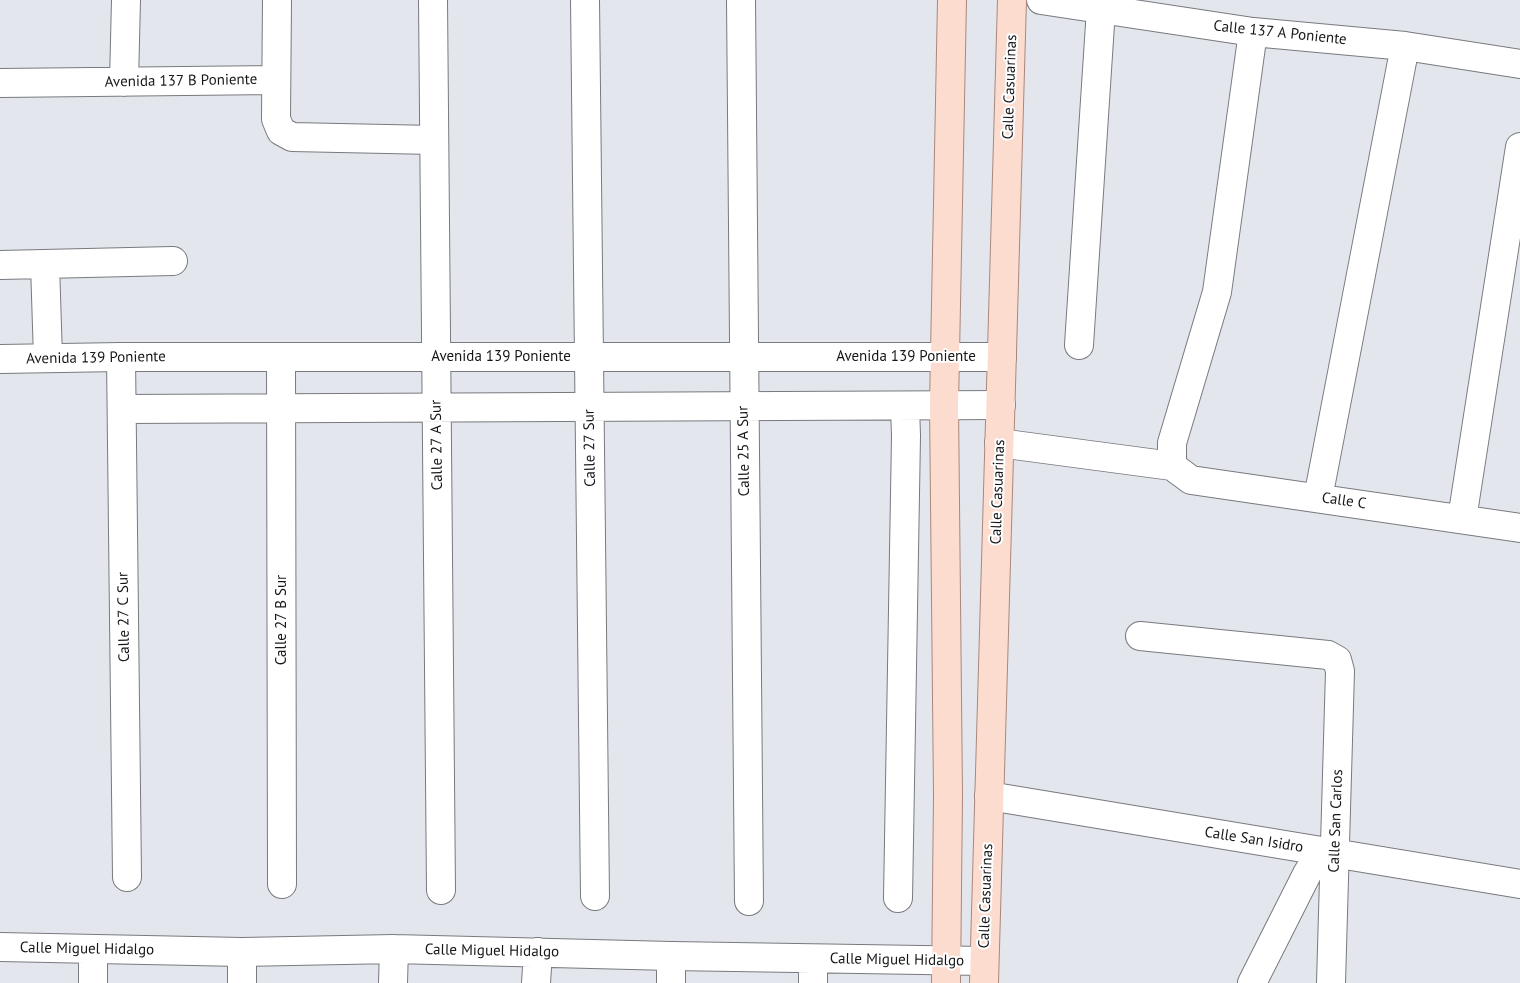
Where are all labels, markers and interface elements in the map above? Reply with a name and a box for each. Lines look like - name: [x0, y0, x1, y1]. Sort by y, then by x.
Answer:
- street label: Calle 137 A Poniente: [1212, 17, 1348, 49]
- street label: Calle Casuarinas: [999, 34, 1021, 140]
- street label: Avenida 137 B Poniente: [105, 71, 257, 91]
- street label: Avenida 139 Poniente: [26, 348, 166, 368]
- street label: Avenida 139 Poniente: [431, 348, 571, 366]
- street label: Avenida 139 Poniente: [836, 348, 976, 366]
- street label: Calle 27 A Sur: [427, 400, 447, 490]
- street label: Calle 25 A Sur: [734, 406, 754, 496]
- street label: Calle 27 Sur: [580, 409, 600, 487]
- street label: Calle Casuarinas: [987, 439, 1009, 545]
- street label: Calle C: [1321, 489, 1367, 513]
- street label: Calle 27 C Sur: [114, 572, 134, 662]
- street label: Calle 27 B Sur: [273, 575, 291, 665]
- street label: Calle San Carlos: [1325, 769, 1347, 873]
- street label: Calle San Isidro: [1203, 823, 1305, 857]
- street label: Calle Casuarinas: [975, 843, 997, 949]
- street label: Calle Miguel Hidalgo: [20, 939, 154, 959]
- street label: Calle Miguel Hidalgo: [425, 941, 559, 961]
- street label: Calle Miguel Hidalgo: [830, 950, 964, 970]

